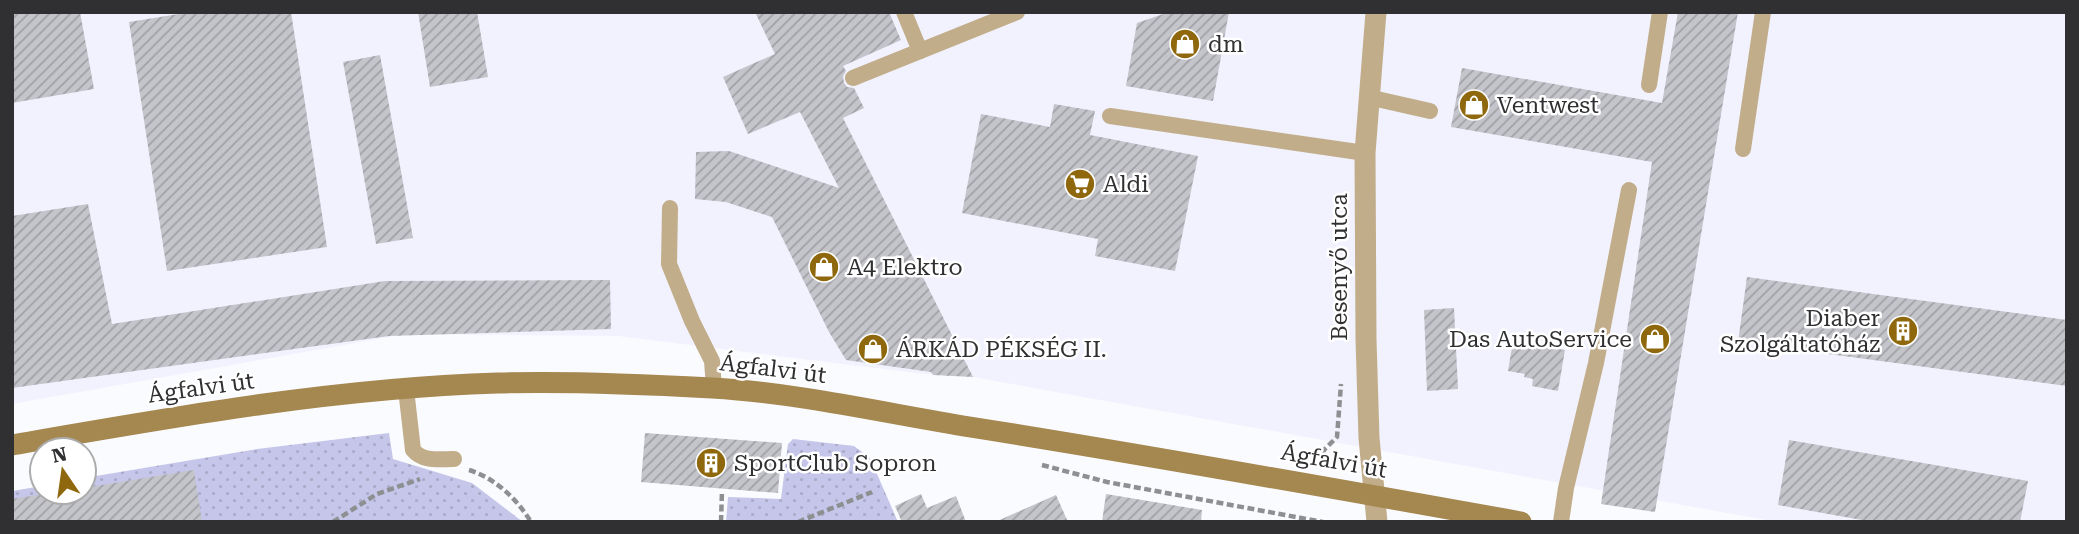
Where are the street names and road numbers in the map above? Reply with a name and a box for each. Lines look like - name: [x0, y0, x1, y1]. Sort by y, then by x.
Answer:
- street label: Besenyő utca: [1326, 193, 1353, 341]
- street label: Ágfalvi út: [718, 349, 828, 389]
- street label: Ágfalvi út: [146, 367, 256, 409]
- street label: Ágfalvi út: [1279, 438, 1389, 484]

